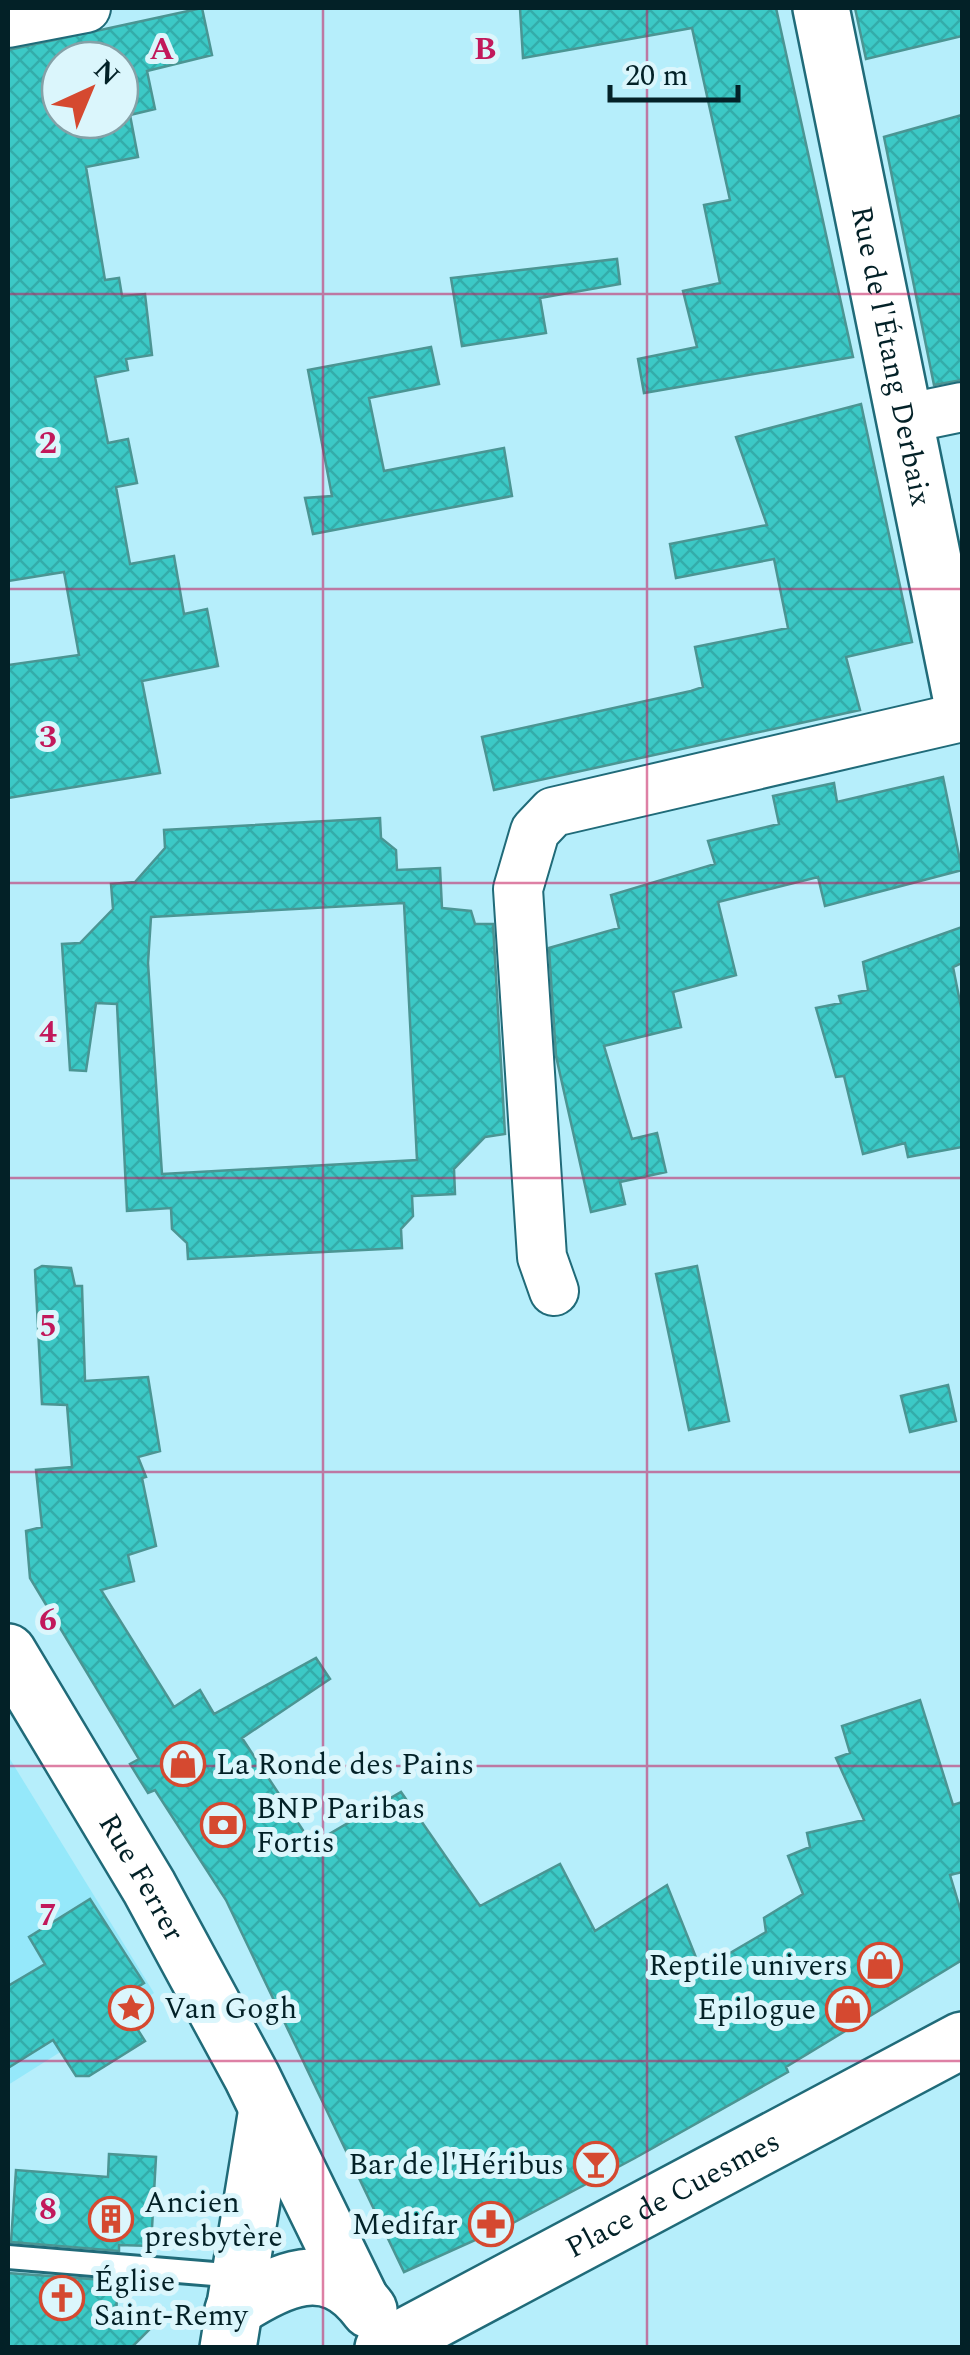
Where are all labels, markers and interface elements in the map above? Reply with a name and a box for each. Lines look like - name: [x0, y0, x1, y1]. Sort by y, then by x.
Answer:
- text: A: [150, 25, 175, 74]
- text: B: [474, 25, 496, 74]
- north arrow: [40, 40, 140, 140]
- scale bar: [610, 40, 738, 102]
- text: N: [83, 50, 129, 97]
- text: 20 m: [625, 53, 688, 99]
- street label: Rue de l'Étang Derbaix: [838, 202, 944, 510]
- text: 2: [39, 419, 57, 468]
- text: 3: [39, 713, 57, 762]
- text: 4: [39, 1008, 57, 1057]
- text: 5: [39, 1302, 57, 1351]
- text: 6: [39, 1596, 57, 1645]
- shop icon: La Ronde des Pains: [160, 1741, 206, 1787]
- place label: La Ronde des Pains: [216, 1742, 474, 1788]
- place label: BNP Paribas Fortis: [256, 1786, 425, 1866]
- bank icon: BNP Paribas Fortis: [200, 1802, 246, 1848]
- street label: Rue Ferrer: [86, 1805, 196, 1950]
- text: 7: [39, 1891, 57, 1940]
- shop icon: Reptile univers: [857, 1942, 903, 1988]
- place label: Reptile univers: [648, 1943, 848, 1989]
- place icon: Van Gogh: [108, 1985, 154, 2031]
- place label: Van Gogh: [164, 1986, 297, 2032]
- shop icon: Epilogue: [825, 1986, 871, 2032]
- place label: Epilogue: [697, 1987, 816, 2033]
- street label: Place de Cuesmes: [557, 2119, 789, 2271]
- bar icon: Bar de l'Héribus: [573, 2141, 619, 2187]
- place label: Bar de l'Héribus: [348, 2142, 564, 2188]
- place label: Ancien presbytère: [144, 2180, 283, 2260]
- text: 8: [39, 2185, 57, 2234]
- building icon: Ancien presbytère: [88, 2196, 134, 2242]
- pharmacy icon: Medifar: [468, 2201, 514, 2247]
- place label: Medifar: [352, 2202, 458, 2248]
- place label: Église Saint-Remy: [94, 2259, 249, 2339]
- church icon: Église Saint-Remy: [39, 2275, 85, 2321]

